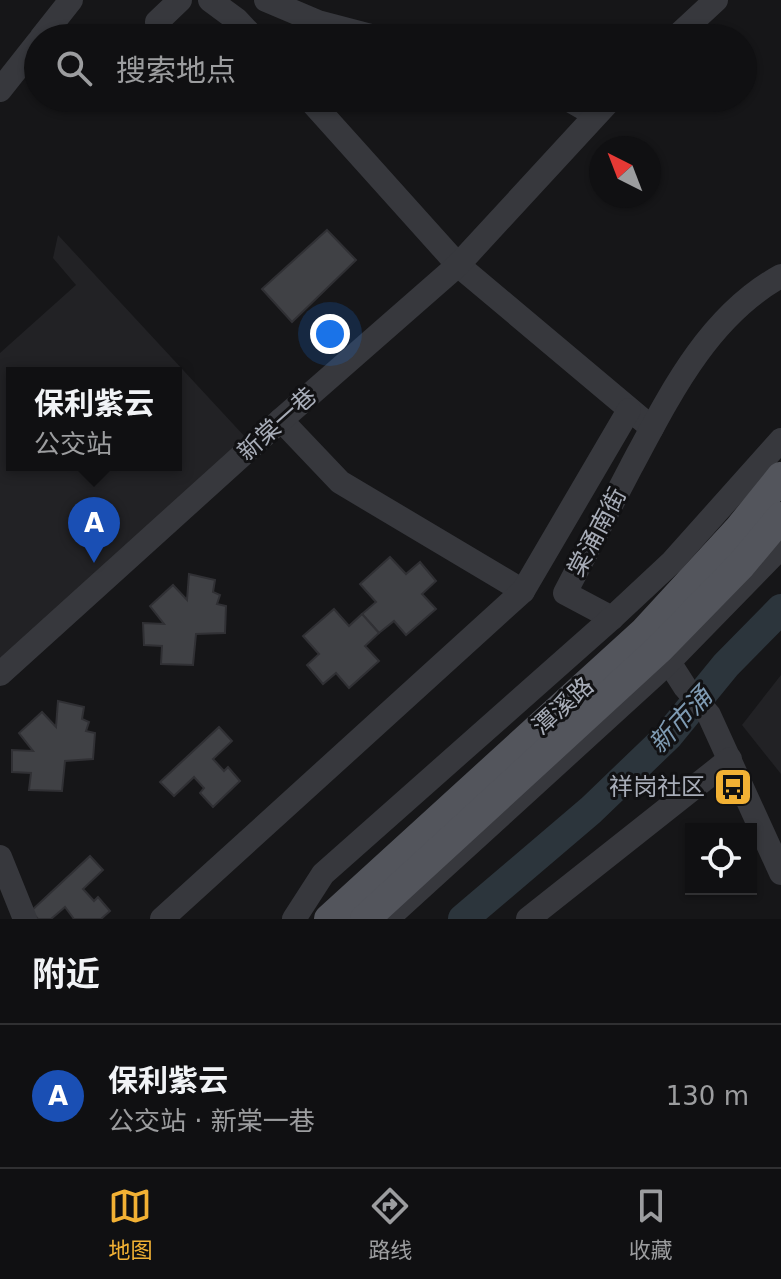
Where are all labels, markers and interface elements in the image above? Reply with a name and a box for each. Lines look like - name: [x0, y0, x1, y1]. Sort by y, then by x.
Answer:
- search box: [24, 24, 757, 112]
- icon: search: [52, 46, 96, 90]
- text: 搜索地点: [116, 53, 236, 88]
- north arrow: [589, 136, 661, 208]
- your location: [310, 314, 350, 354]
- popup: [6, 367, 182, 471]
- street label: 新棠一巷: [232, 381, 322, 467]
- text: 保利紫云: [34, 386, 154, 421]
- text: 公交站: [34, 429, 112, 459]
- street label: 棠涌南街: [562, 483, 632, 581]
- pin: A: [68, 497, 120, 563]
- street label: 潭溪路: [527, 672, 599, 740]
- water label: 新市涌: [642, 679, 720, 759]
- bus stop icon: 祥岗社区: [712, 766, 754, 808]
- place label: 祥岗社区: [609, 773, 705, 801]
- map controls: [685, 823, 757, 895]
- button: locate: [685, 823, 757, 895]
- text: 附近: [32, 954, 100, 994]
- text: 保利紫云: [108, 1063, 228, 1098]
- text: A: [48, 1081, 68, 1111]
- text: 130 m: [666, 1081, 749, 1111]
- text: 公交站 · 新棠一巷: [108, 1106, 315, 1136]
- tab: 地图: [108, 1184, 152, 1264]
- tab: 路线: [368, 1184, 413, 1264]
- tab: 收藏: [629, 1184, 673, 1264]

